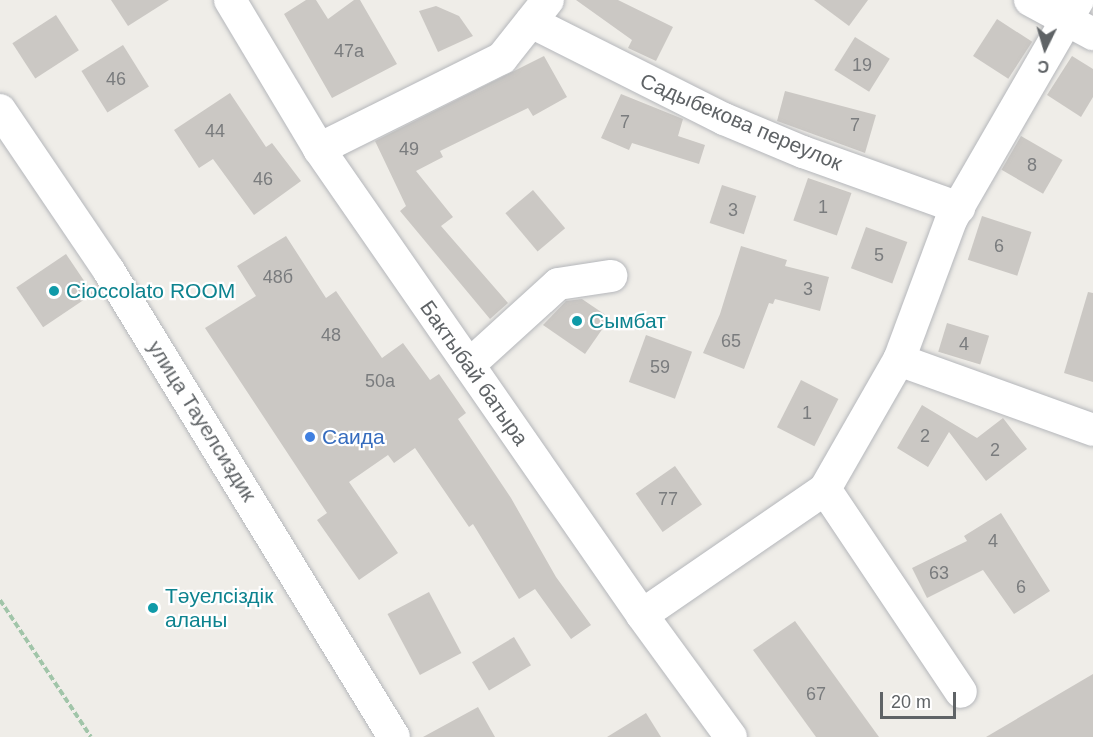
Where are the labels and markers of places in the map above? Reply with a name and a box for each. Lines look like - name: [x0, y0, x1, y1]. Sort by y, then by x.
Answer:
- place label: Cioccolato ROOM: [66, 278, 235, 304]
- marker: Cioccolato ROOM: [47, 284, 61, 298]
- place label: Сымбат: [589, 308, 666, 334]
- marker: Сымбат: [570, 314, 584, 328]
- place label: Саида: [322, 424, 385, 450]
- marker: Саида: [303, 430, 317, 444]
- place label: Тәуелсіздік аланы: [165, 583, 273, 633]
- marker: Тәуелсіздік аланы: [146, 601, 160, 615]

